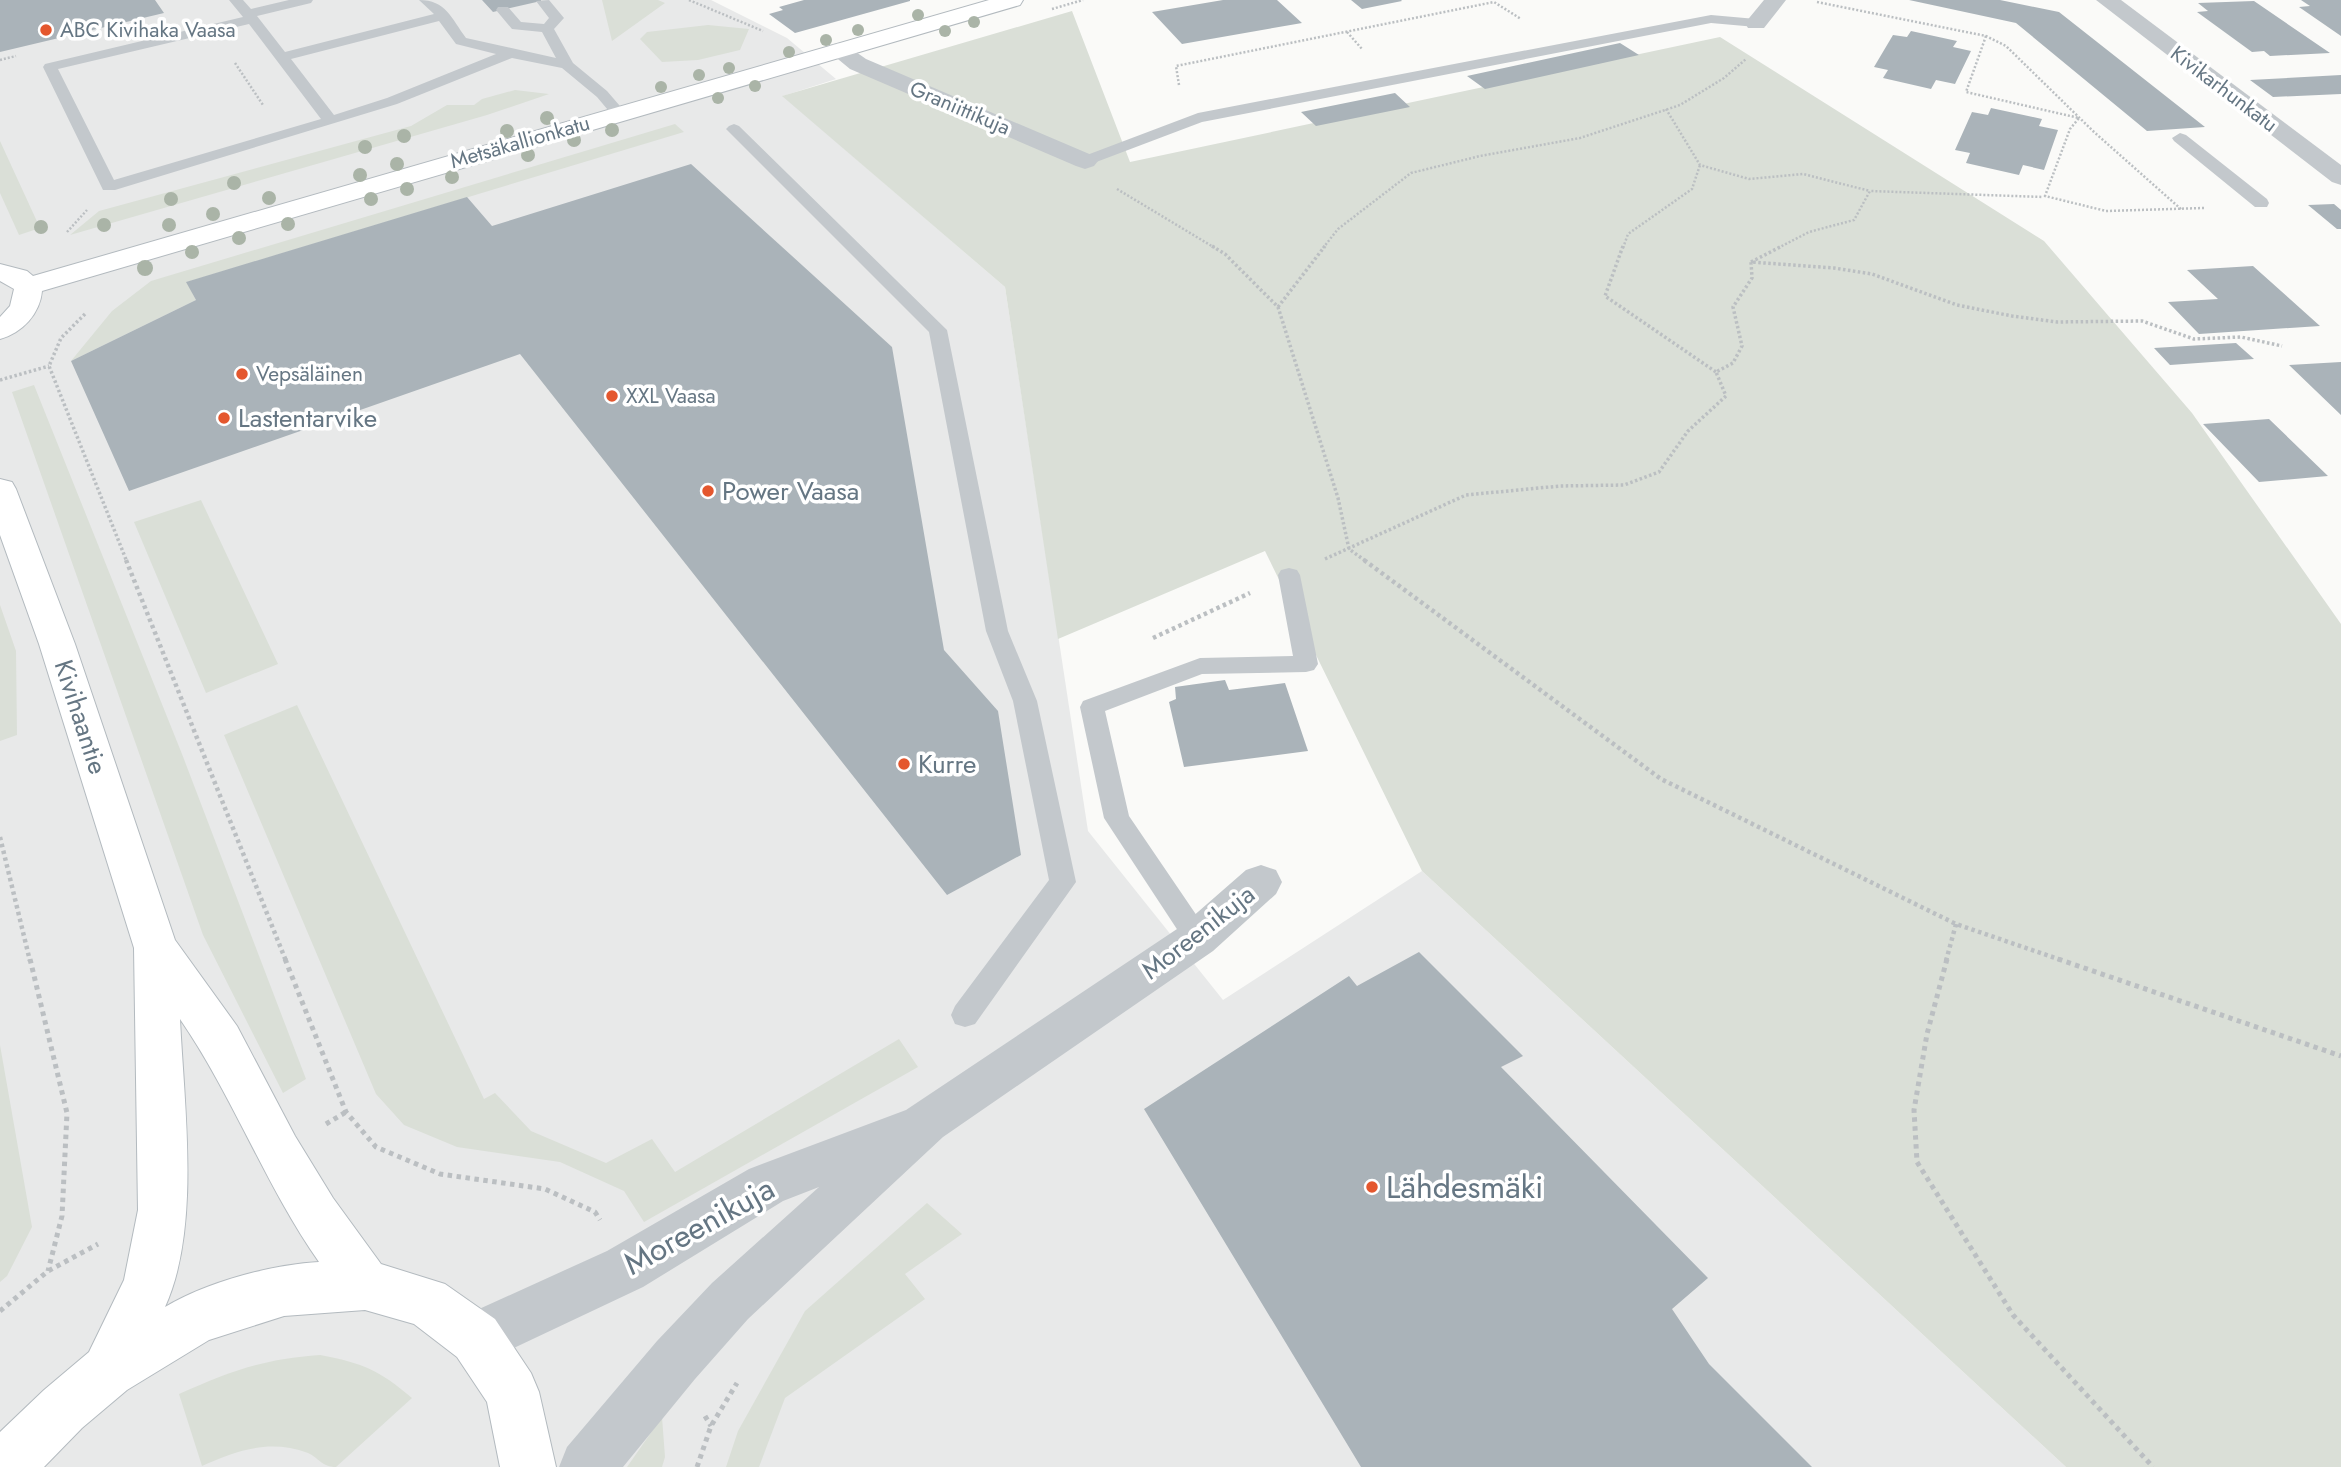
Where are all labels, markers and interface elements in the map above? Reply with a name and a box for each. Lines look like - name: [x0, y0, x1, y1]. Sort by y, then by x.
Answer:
- place label: ABC Kivihaka Vaasa: [60, 15, 236, 45]
- marker: ABC Kivihaka Vaasa: [38, 22, 54, 38]
- street label: Kivikarhunkatu: [2164, 39, 2284, 139]
- street label: Graniittikuja: [905, 73, 1015, 143]
- street label: Metsäkallionkatu: [447, 108, 593, 176]
- place label: Vepsäläinen: [256, 359, 363, 389]
- marker: Vepsäläinen: [234, 366, 250, 382]
- place label: XXL Vaasa: [626, 381, 716, 411]
- marker: XXL Vaasa: [604, 388, 620, 404]
- place label: Lastentarvike: [238, 399, 377, 437]
- marker: Lastentarvike: [216, 410, 232, 426]
- place label: Power Vaasa: [722, 472, 859, 510]
- marker: Power Vaasa: [700, 483, 716, 499]
- street label: Kivihaantie: [45, 655, 117, 779]
- place label: Kurre: [918, 745, 976, 783]
- marker: Kurre: [896, 756, 912, 772]
- street label: Moreenikuja: [1133, 876, 1263, 988]
- place label: Lähdesmäki: [1386, 1164, 1543, 1210]
- street label: Moreenikuja: [615, 1166, 783, 1286]
- marker: Lähdesmäki: [1364, 1179, 1380, 1195]

